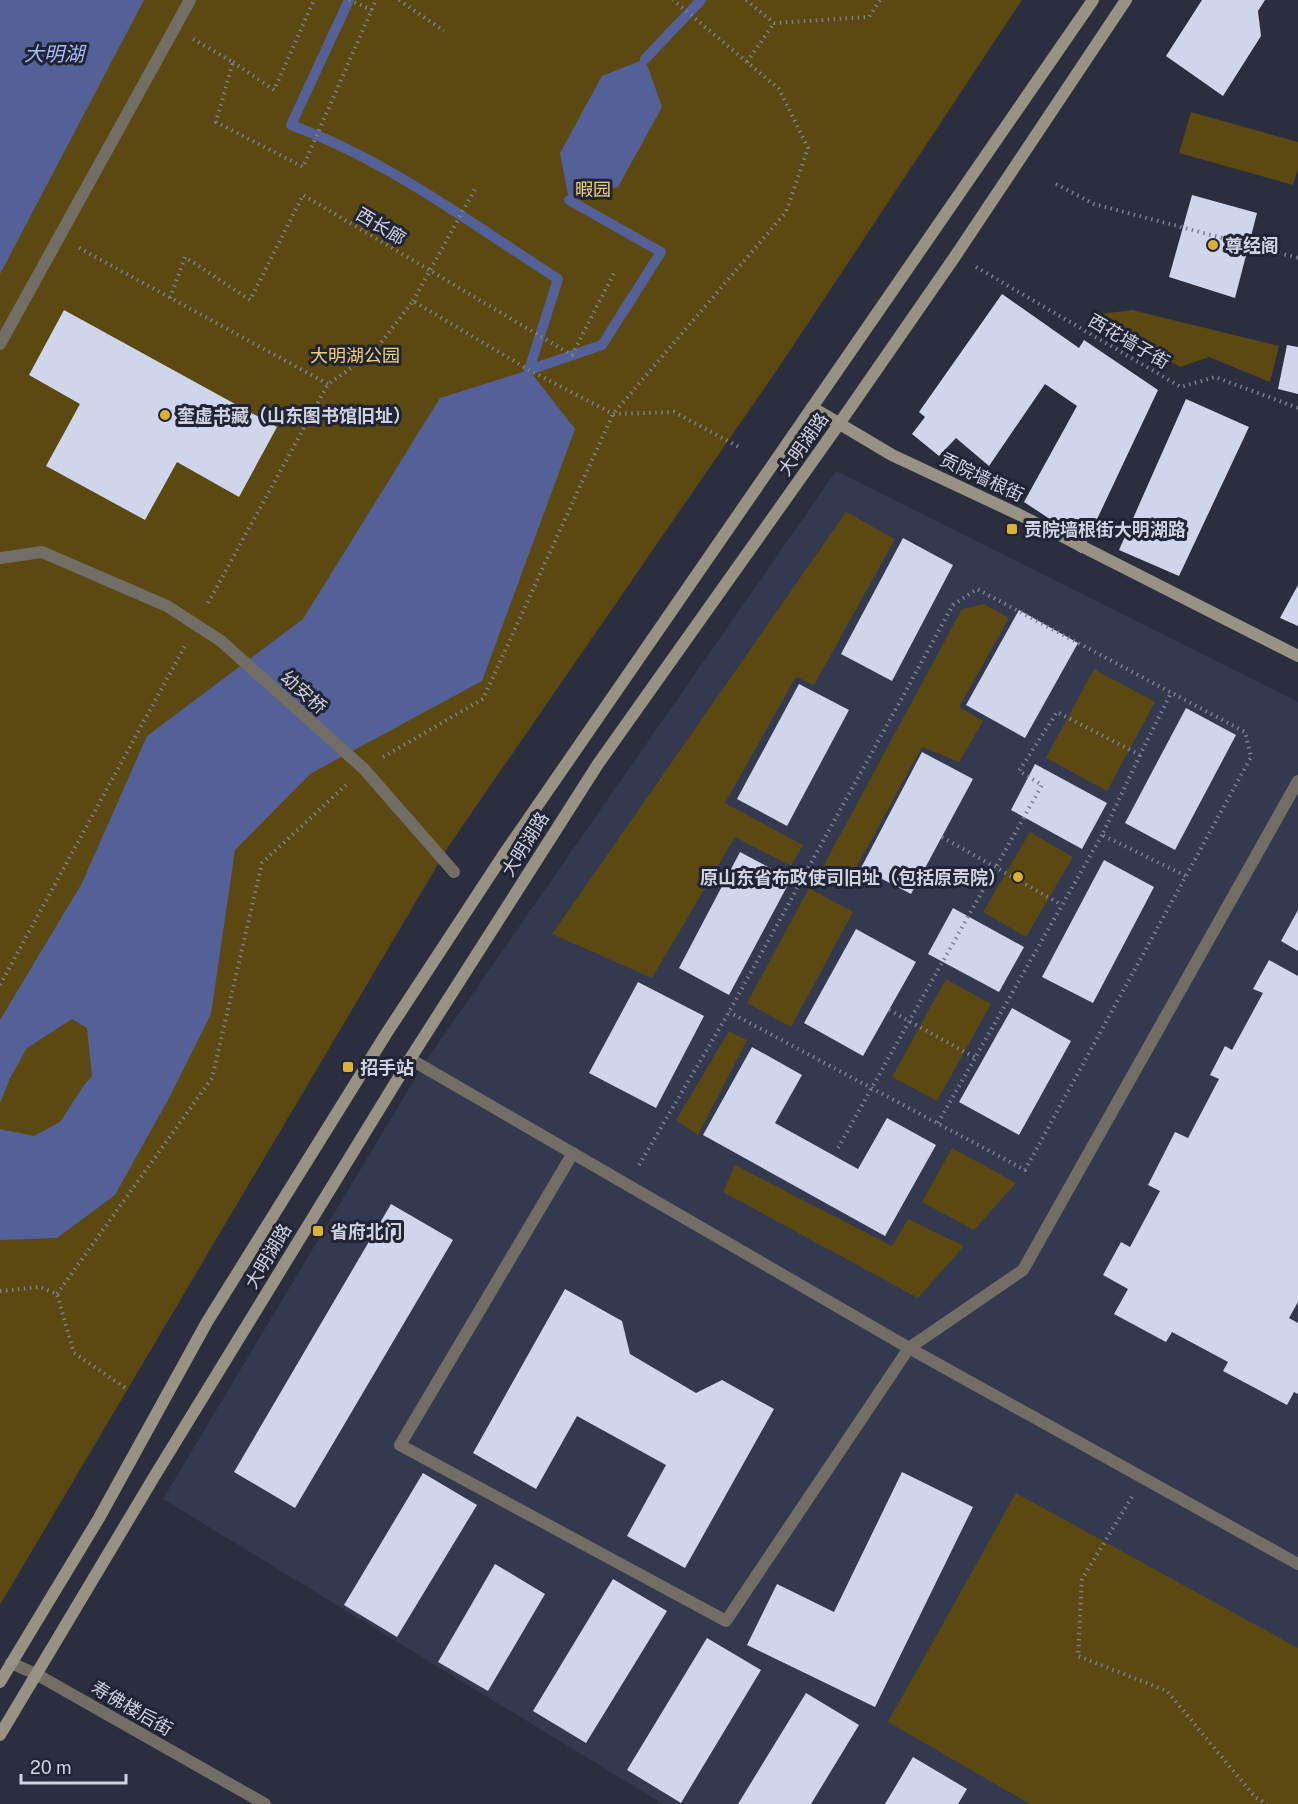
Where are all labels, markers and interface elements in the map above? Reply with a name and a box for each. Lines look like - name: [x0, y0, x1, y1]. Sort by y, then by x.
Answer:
- water label: 大明湖: [24, 42, 87, 66]
- park label: 暇园: [575, 179, 611, 200]
- street label: 西长廊: [352, 203, 410, 249]
- place label: 尊经阁: [1225, 235, 1279, 256]
- marker: 尊经阁: [1206, 238, 1220, 252]
- street label: 西花墙子街: [1085, 309, 1173, 373]
- park label: 大明湖公园: [310, 345, 400, 366]
- place label: 奎虚书藏（山东图书馆旧址）: [177, 405, 411, 426]
- marker: 奎虚书藏（山东图书馆旧址）: [158, 408, 172, 422]
- street label: 大明湖路: [774, 408, 832, 480]
- street label: 贡院墙根街: [937, 448, 1027, 506]
- place label: 贡院墙根街大明湖路: [1024, 519, 1186, 540]
- marker: 贡院墙根街大明湖路: [1005, 522, 1019, 536]
- street label: 幼安桥: [277, 666, 331, 718]
- street label: 大明湖路: [497, 808, 553, 880]
- place label: 原山东省布政使司旧址（包括原贡院）: [700, 867, 1006, 888]
- marker: 原山东省布政使司旧址（包括原贡院）: [1011, 870, 1025, 884]
- place label: 招手站: [360, 1057, 414, 1078]
- marker: 招手站: [341, 1060, 355, 1074]
- street label: 大明湖路: [240, 1220, 296, 1292]
- place label: 省府北门: [330, 1221, 402, 1242]
- marker: 省府北门: [311, 1224, 325, 1238]
- street label: 寿佛楼后街: [88, 1676, 176, 1740]
- scale bar: [21, 1747, 126, 1785]
- text: 20 m: [30, 1757, 72, 1778]

